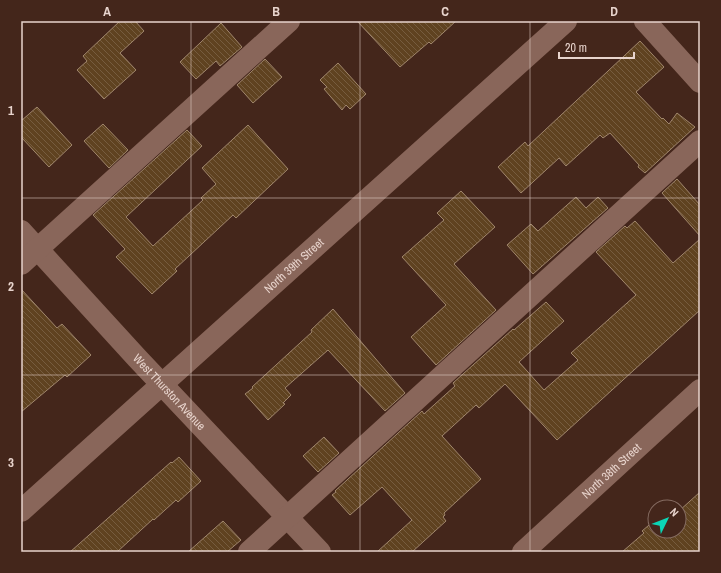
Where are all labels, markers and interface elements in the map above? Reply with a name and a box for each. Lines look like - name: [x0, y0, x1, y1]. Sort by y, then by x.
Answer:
- text: A: [103, 3, 111, 20]
- text: B: [272, 3, 280, 20]
- text: C: [441, 3, 449, 20]
- text: D: [610, 3, 618, 20]
- scale bar: [559, 34, 634, 60]
- text: 20 m: [565, 40, 587, 56]
- text: 1: [8, 102, 14, 119]
- street label: North 39th Street: [261, 234, 327, 297]
- text: 2: [8, 278, 14, 295]
- street label: West Thurston Avenue: [129, 351, 209, 434]
- street label: North 38th Street: [578, 440, 645, 502]
- text: 3: [8, 454, 14, 471]
- north arrow: [647, 499, 687, 539]
- text: N: [667, 505, 682, 519]

